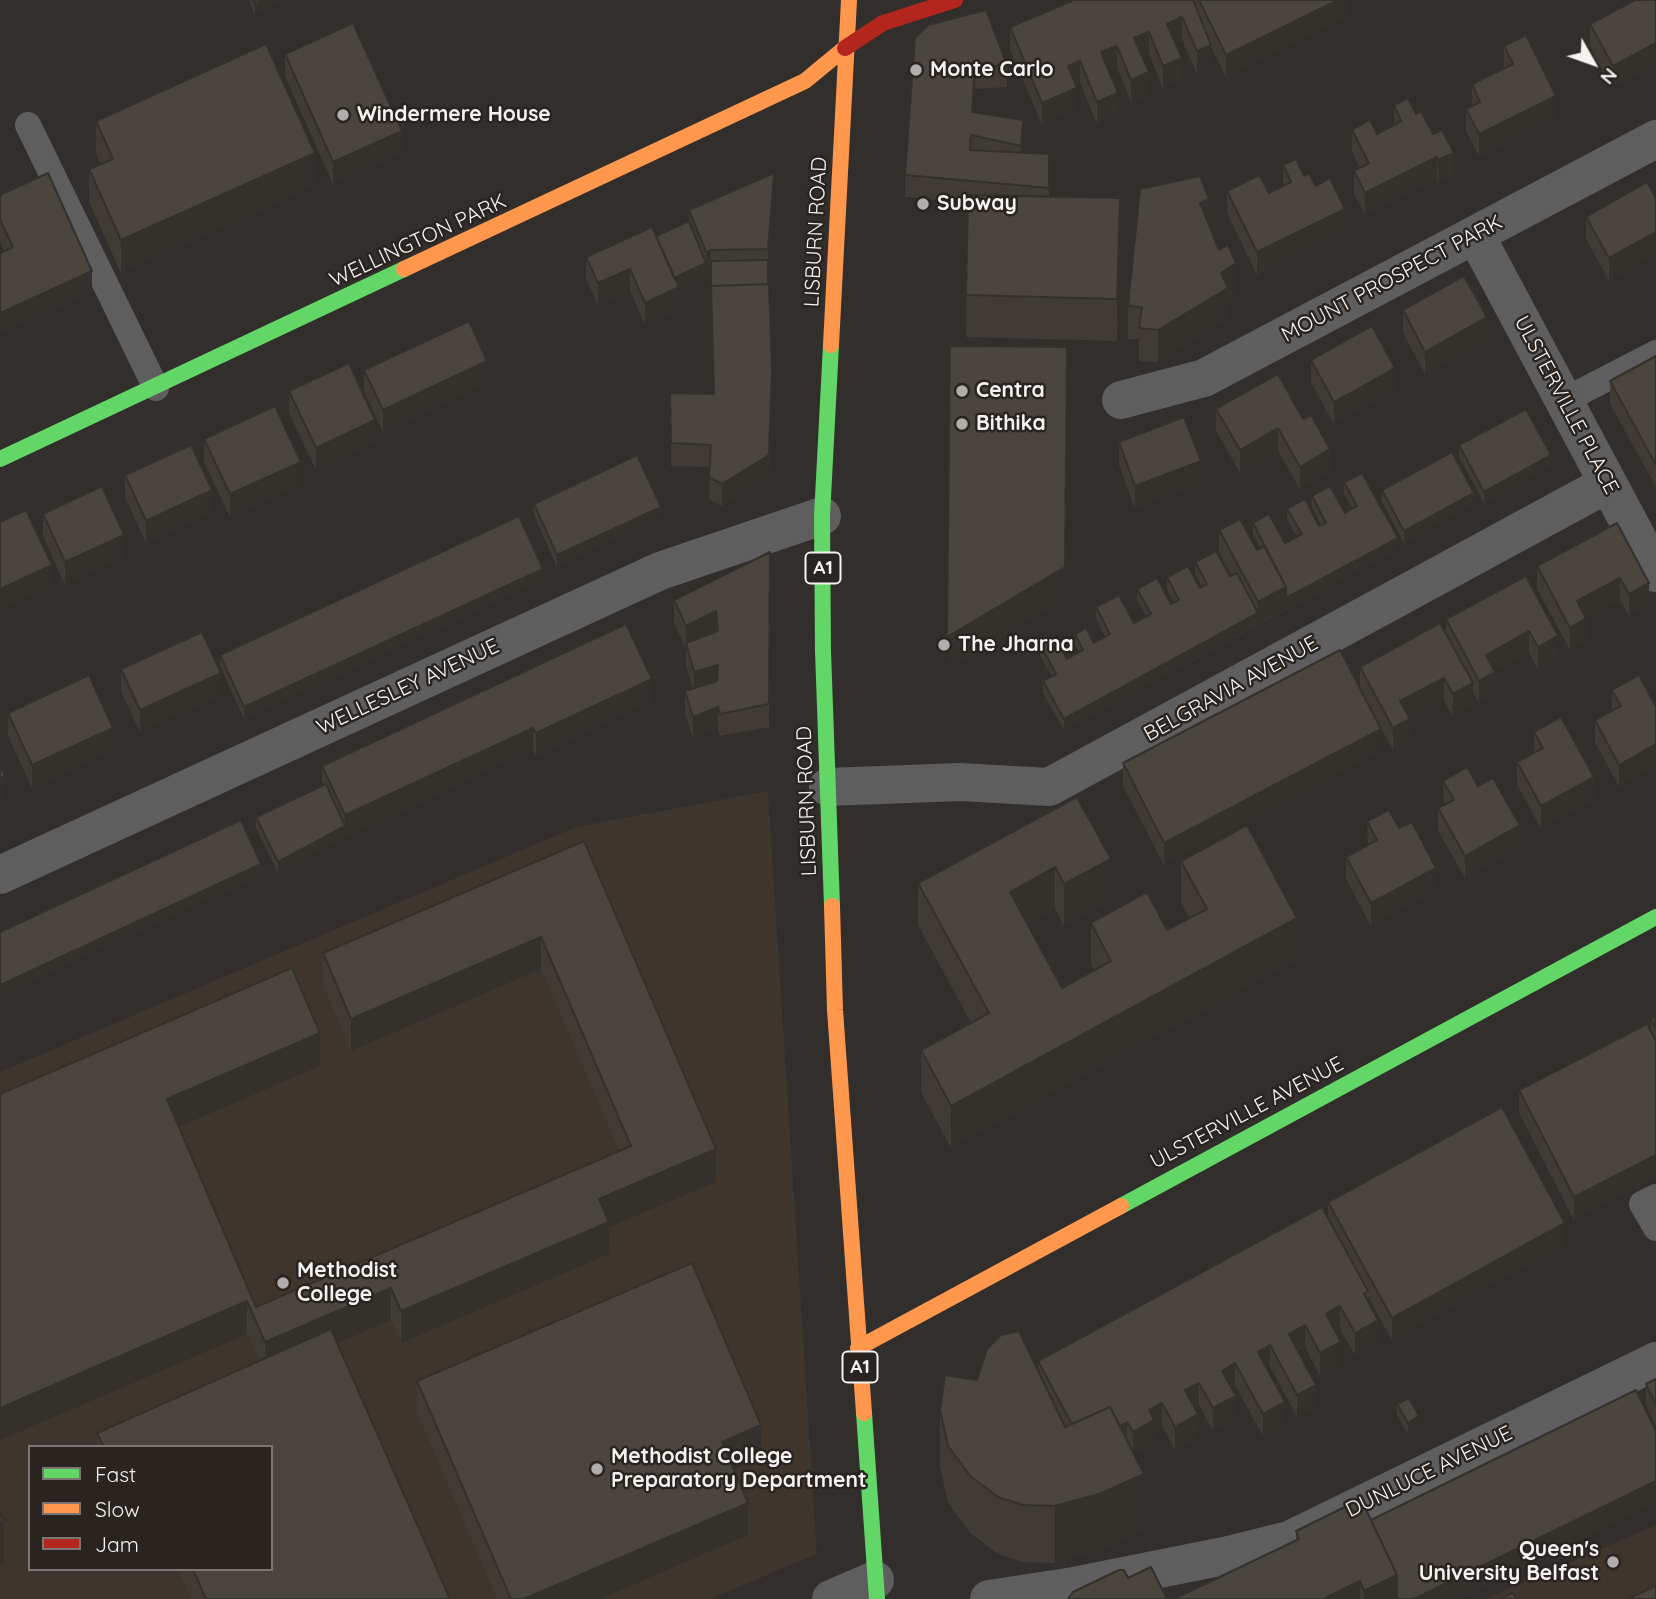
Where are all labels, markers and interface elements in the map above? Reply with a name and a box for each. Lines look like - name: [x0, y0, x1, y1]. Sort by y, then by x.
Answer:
- north arrow: [1558, 28, 1628, 98]
- place label: Monte Carlo: [930, 57, 1054, 83]
- marker: Monte Carlo: [908, 62, 924, 78]
- text: N: [1595, 63, 1623, 90]
- place label: Windermere House: [357, 102, 551, 128]
- marker: Windermere House: [335, 107, 351, 123]
- street label: LISBURN ROAD: [799, 156, 833, 308]
- street label: WELLINGTON PARK: [326, 189, 510, 293]
- place label: Subway: [937, 191, 1017, 217]
- marker: Subway: [915, 196, 931, 212]
- street label: MOUNT PROSPECT PARK: [1277, 210, 1507, 348]
- street label: ULSTERVILLE PLACE: [1508, 312, 1624, 498]
- place label: Centra: [976, 378, 1045, 404]
- marker: Centra: [954, 383, 970, 399]
- place label: Bithika: [976, 411, 1046, 437]
- marker: Bithika: [954, 416, 970, 432]
- road number: A1: [806, 552, 840, 583]
- street label: BELGRAVIA AVENUE: [1140, 631, 1322, 747]
- place label: The Jharna: [958, 632, 1074, 658]
- street label: WELLESLEY AVENUE: [313, 634, 503, 740]
- marker: The Jharna: [936, 637, 952, 653]
- street label: LISBURN ROAD: [792, 725, 822, 877]
- street label: ULSTERVILLE AVENUE: [1146, 1051, 1348, 1175]
- place label: Methodist College: [297, 1258, 397, 1308]
- marker: Methodist College: [275, 1275, 291, 1291]
- road number: A1: [842, 1352, 878, 1382]
- street label: DUNLUCE AVENUE: [1342, 1421, 1516, 1523]
- place label: Methodist College Preparatory Department: [611, 1444, 867, 1494]
- legend: [28, 1445, 273, 1571]
- text: Fast: [95, 1461, 136, 1487]
- marker: Methodist College Preparatory Department: [589, 1461, 605, 1477]
- text: Slow: [95, 1496, 140, 1522]
- text: Jam: [95, 1531, 139, 1557]
- place label: Queen's University Belfast: [1419, 1537, 1599, 1587]
- marker: Queen's University Belfast: [1605, 1554, 1621, 1570]

